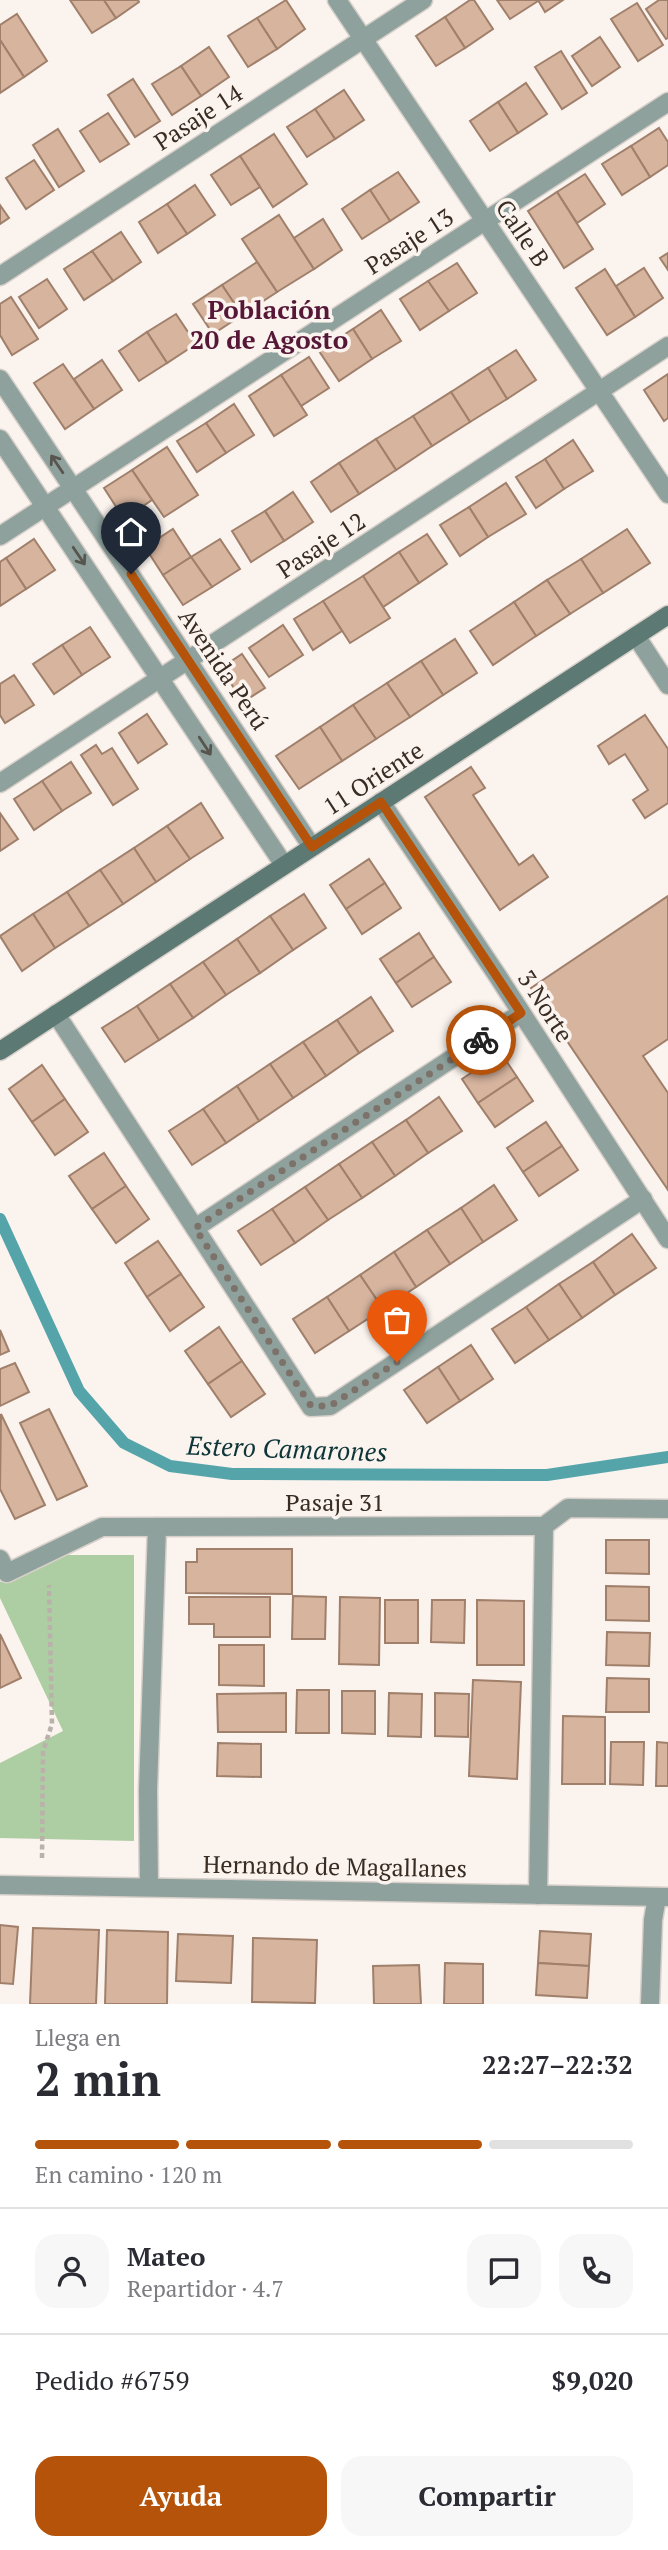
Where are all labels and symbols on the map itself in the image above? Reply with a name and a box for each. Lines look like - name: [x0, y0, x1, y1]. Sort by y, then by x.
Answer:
- street label: Pasaje 14: [148, 76, 249, 157]
- street label: Calle B: [489, 193, 557, 273]
- street label: Pasaje 13: [359, 201, 459, 281]
- district label: Población 20 de Agosto: [190, 292, 348, 356]
- one-way arrow: [50, 455, 64, 474]
- pin: [101, 502, 161, 574]
- street label: Pasaje 12: [271, 505, 371, 585]
- one-way arrow: [72, 546, 86, 566]
- street label: Avenida Perú: [172, 602, 276, 736]
- street label: 11 Oriente: [317, 734, 429, 822]
- one-way arrow: [199, 735, 213, 755]
- street label: 3 Norte: [511, 964, 581, 1048]
- courier: [446, 1005, 516, 1075]
- pin: [367, 1290, 427, 1362]
- water label: Estero Camarones: [185, 1427, 388, 1468]
- street label: Pasaje 31: [285, 1486, 385, 1518]
- street label: Hernando de Magallanes: [203, 1848, 467, 1884]

